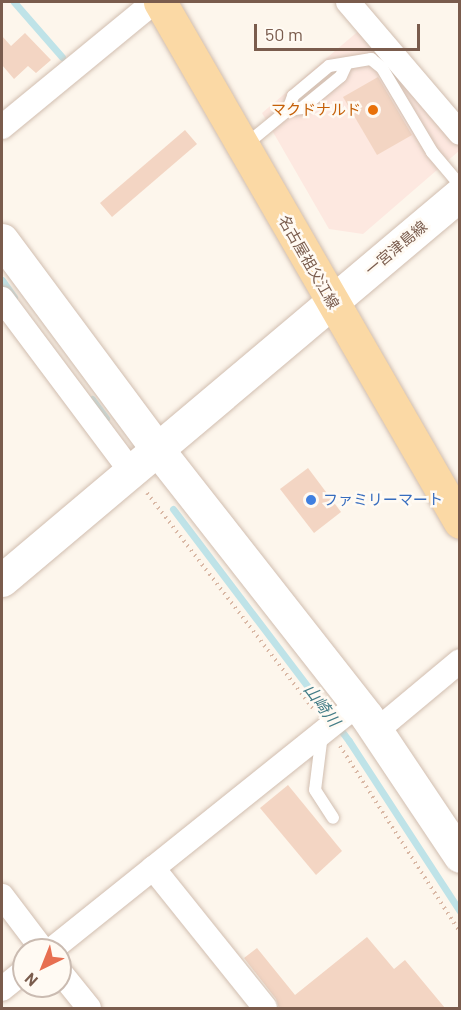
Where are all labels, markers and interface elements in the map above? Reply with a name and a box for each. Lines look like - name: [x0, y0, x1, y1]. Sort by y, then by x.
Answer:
- scale bar: [257, 12, 424, 50]
- text: 50 m: [265, 23, 303, 45]
- place label: マクドナルド: [271, 101, 361, 119]
- marker: マクドナルド: [366, 103, 380, 117]
- street label: 名古屋祖父江線: [275, 212, 343, 312]
- street label: 一宮津島線: [361, 217, 431, 279]
- place label: ファミリーマート: [323, 491, 443, 509]
- marker: ファミリーマート: [304, 493, 318, 507]
- water label: 山崎川: [300, 680, 344, 730]
- north arrow: [12, 938, 72, 998]
- text: N: [20, 969, 41, 991]

